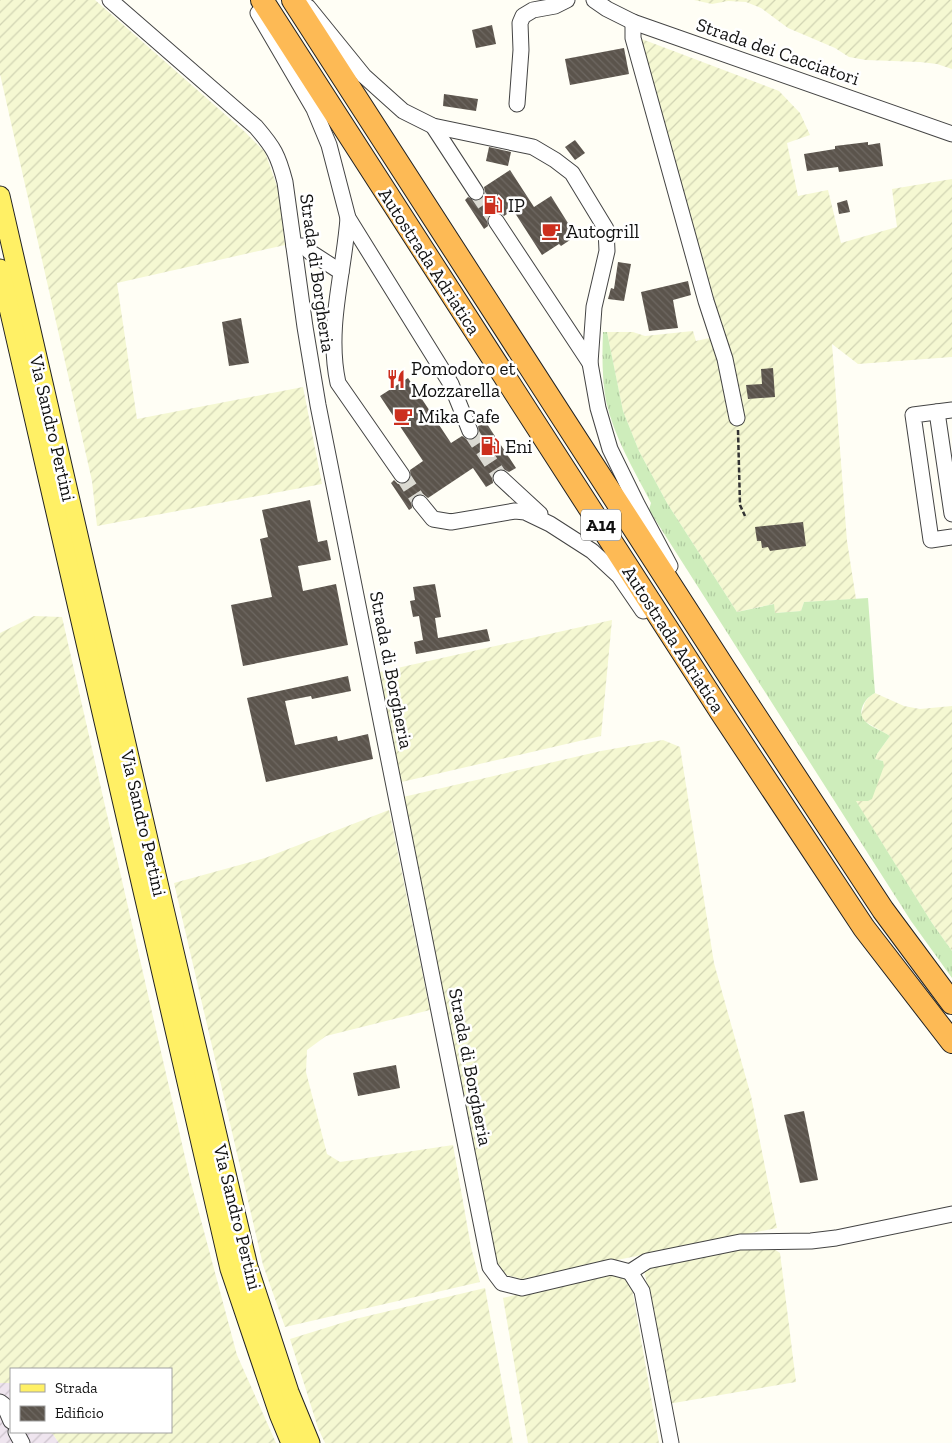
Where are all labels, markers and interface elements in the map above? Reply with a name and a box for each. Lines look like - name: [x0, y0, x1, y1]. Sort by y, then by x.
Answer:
- street label: Strada dei Cacciatori: [693, 13, 862, 90]
- street label: Autostrada Adriatica: [373, 183, 486, 339]
- street label: Strada di Borgheria: [295, 192, 340, 354]
- fuel station icon: IP: [482, 194, 504, 216]
- place label: IP: [508, 194, 525, 217]
- cafe icon: Autogrill: [540, 220, 562, 242]
- place label: Autogrill: [566, 220, 639, 243]
- street label: Via Sandro Pertini: [24, 352, 81, 503]
- place label: Pomodoro et Mozzarella: [411, 357, 516, 402]
- restaurant icon: Pomodoro et Mozzarella: [385, 368, 407, 390]
- cafe icon: Mika Cafe: [392, 405, 414, 427]
- place label: Mika Cafe: [418, 405, 500, 428]
- fuel station icon: Eni: [479, 435, 501, 457]
- place label: Eni: [505, 435, 532, 458]
- road number: A14: [581, 510, 621, 540]
- street label: Autostrada Adriatica: [617, 561, 730, 717]
- street label: Strada di Borgheria: [365, 589, 418, 751]
- street label: Via Sandro Pertini: [115, 747, 172, 898]
- street label: Strada di Borgheria: [444, 986, 497, 1148]
- street label: Via Sandro Pertini: [208, 1141, 267, 1292]
- legend: [10, 1368, 172, 1433]
- text: Strada: [55, 1379, 98, 1397]
- text: Edificio: [55, 1404, 104, 1422]

